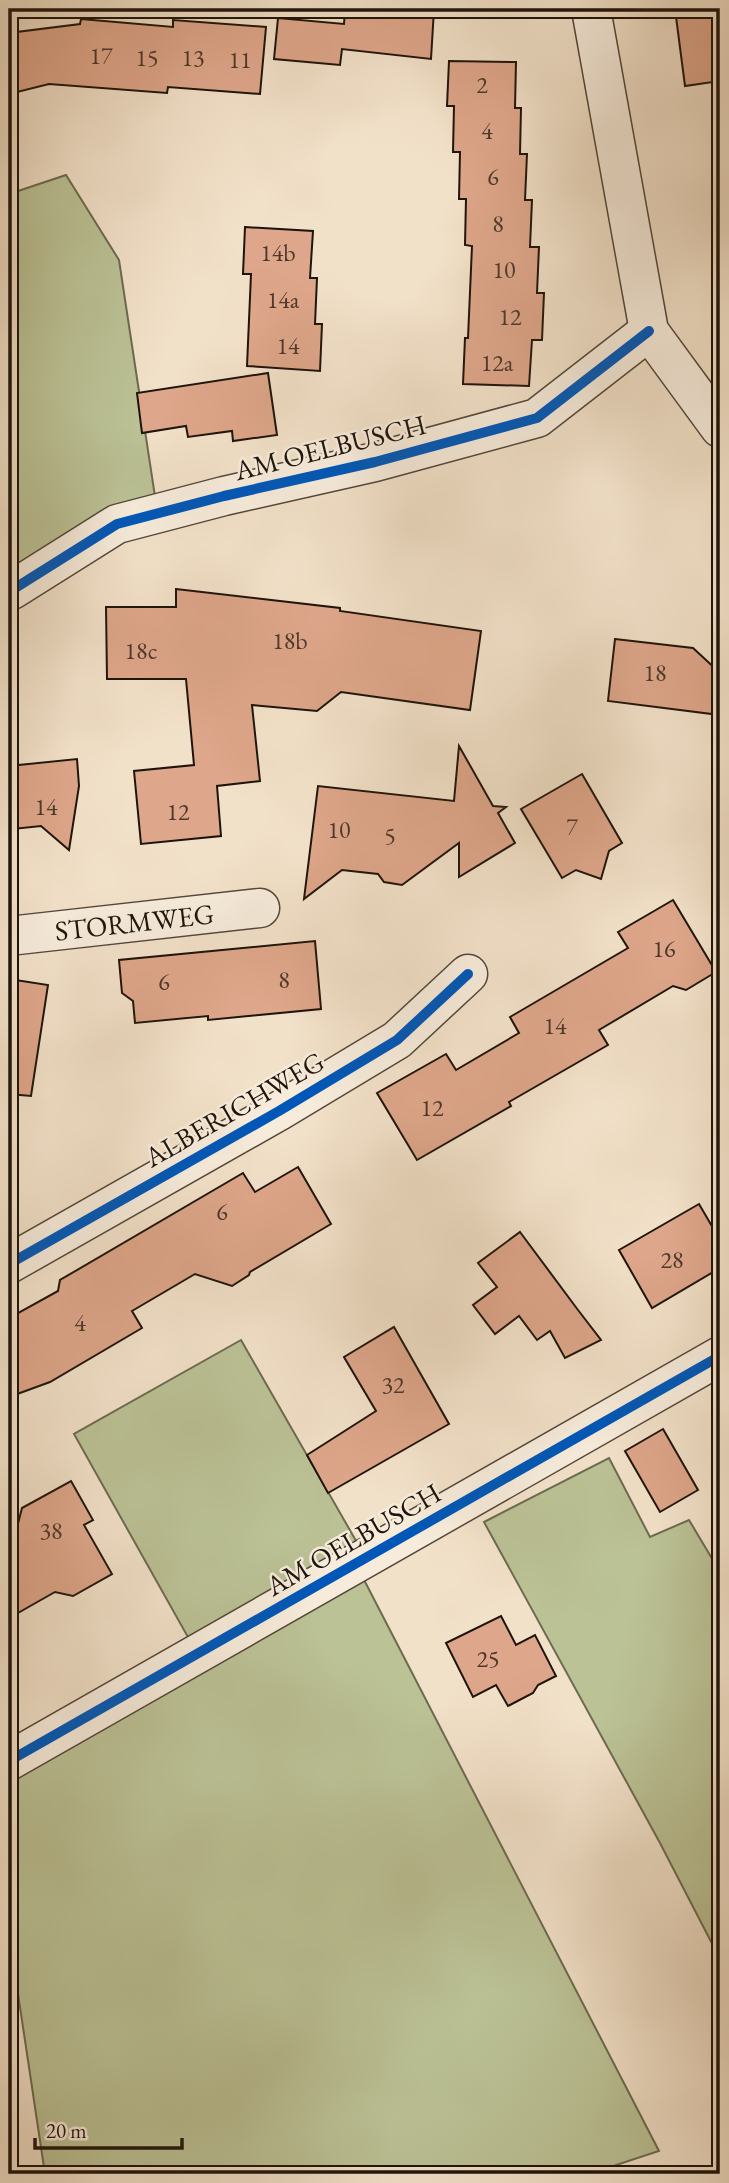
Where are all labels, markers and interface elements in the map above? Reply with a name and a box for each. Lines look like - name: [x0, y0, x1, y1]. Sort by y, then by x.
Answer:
- house number: 17: [89, 40, 113, 71]
- house number: 15: [135, 42, 159, 73]
- house number: 13: [181, 42, 205, 73]
- house number: 11: [228, 44, 252, 75]
- house number: 2: [476, 69, 488, 100]
- house number: 4: [481, 115, 493, 146]
- house number: 6: [487, 161, 499, 192]
- house number: 8: [492, 208, 504, 239]
- house number: 14b: [260, 237, 296, 268]
- house number: 10: [492, 254, 516, 285]
- house number: 14a: [267, 284, 300, 315]
- house number: 12: [498, 301, 522, 332]
- house number: 14: [276, 330, 300, 361]
- house number: 12a: [481, 347, 514, 378]
- street label: AM OELBUSCH: [229, 406, 430, 488]
- house number: 18b: [272, 625, 308, 656]
- house number: 18c: [125, 635, 157, 666]
- house number: 18: [643, 657, 667, 688]
- house number: 14: [34, 791, 58, 822]
- house number: 12: [166, 796, 190, 827]
- house number: 7: [566, 811, 578, 842]
- house number: 10: [327, 814, 351, 845]
- house number: 5: [384, 820, 396, 851]
- street label: STORMWEG: [53, 895, 216, 949]
- house number: 16: [652, 933, 676, 964]
- house number: 8: [278, 964, 290, 995]
- house number: 6: [158, 966, 170, 997]
- house number: 14: [543, 1010, 567, 1041]
- street label: ALBERICHWEG: [137, 1043, 330, 1176]
- house number: 12: [420, 1092, 444, 1123]
- house number: 6: [216, 1196, 228, 1227]
- house number: 28: [660, 1244, 684, 1275]
- house number: 4: [74, 1307, 86, 1338]
- house number: 32: [381, 1369, 405, 1400]
- street label: AM OELBUSCH: [258, 1474, 447, 1604]
- house number: 38: [39, 1515, 63, 1546]
- house number: 25: [476, 1643, 500, 1674]
- scale bar: [35, 2106, 182, 2150]
- text: 20 m: [46, 2117, 87, 2144]

